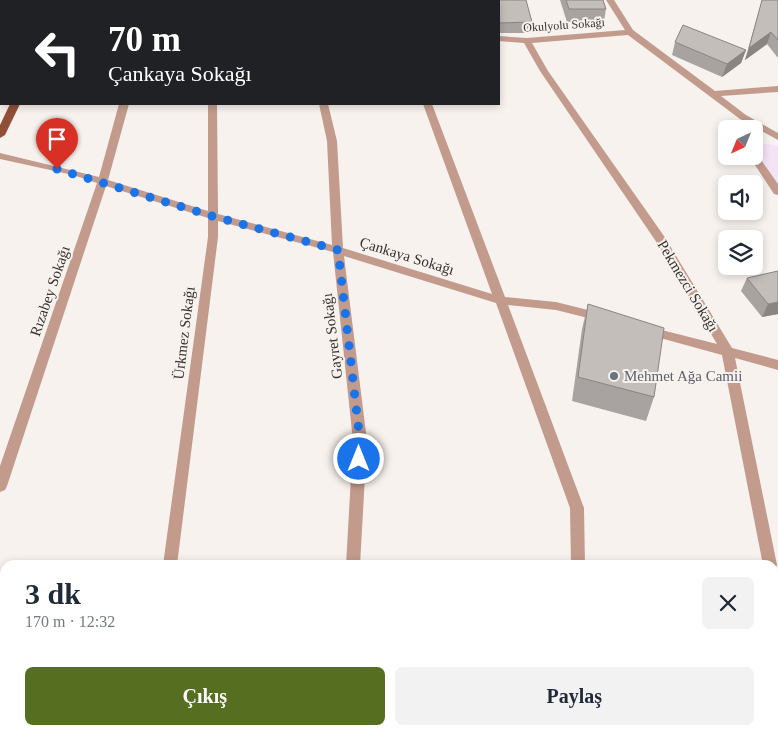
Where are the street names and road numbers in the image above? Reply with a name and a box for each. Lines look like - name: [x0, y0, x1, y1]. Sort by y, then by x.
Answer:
- street label: Okulyolu Sokağı: [523, 15, 606, 35]
- street label: Çankaya Sokağı: [358, 234, 456, 278]
- street label: Pekmezci Sokağı: [654, 237, 722, 335]
- street label: Rızabey Sokağı: [27, 244, 73, 338]
- street label: Ürkmez Sokağı: [170, 286, 198, 380]
- street label: Gayret Sokağı: [319, 292, 345, 380]

